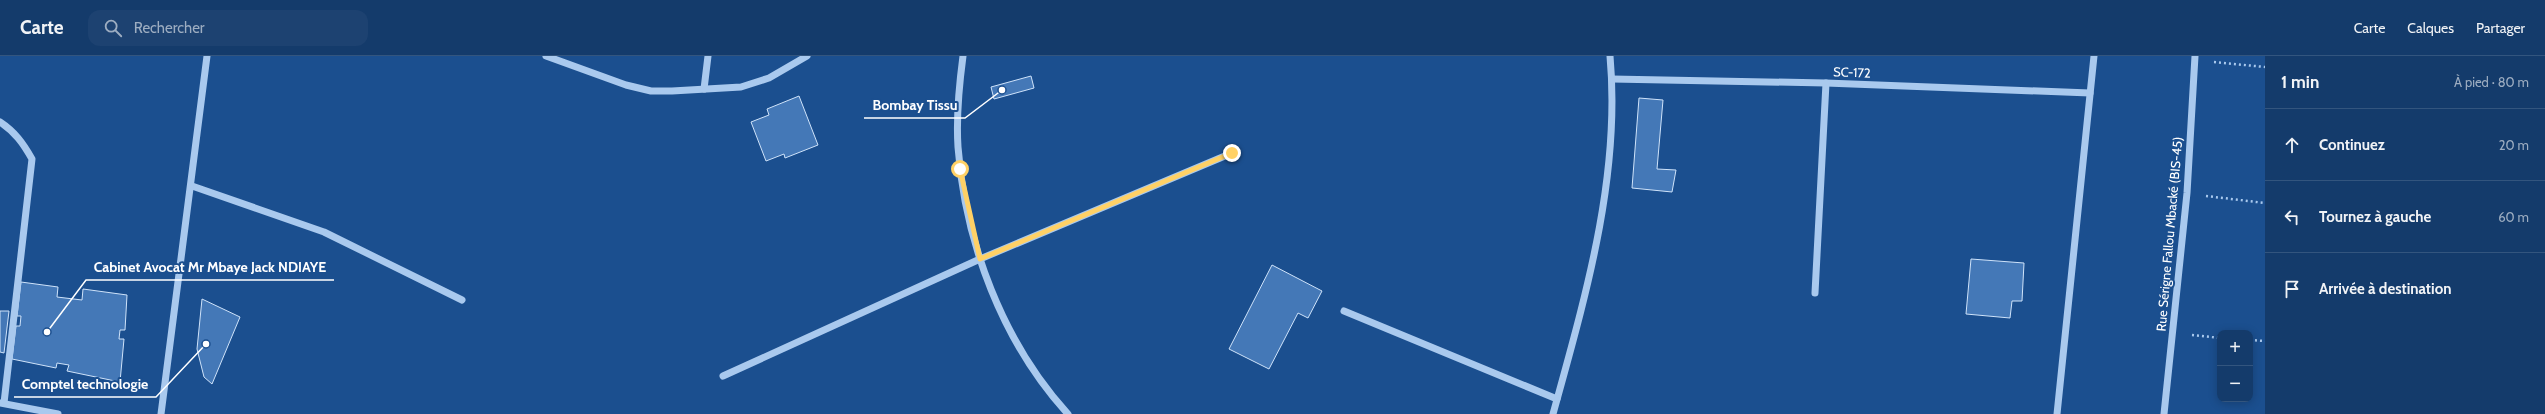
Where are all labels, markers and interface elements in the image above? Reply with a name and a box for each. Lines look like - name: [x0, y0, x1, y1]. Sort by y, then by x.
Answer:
- search box: [88, 10, 368, 46]
- text: Carte: [20, 16, 64, 39]
- icon: search: [102, 17, 124, 39]
- text: Rechercher: [134, 19, 205, 37]
- text: Carte: [2354, 19, 2385, 37]
- text: Calques: [2407, 19, 2454, 37]
- text: Partager: [2476, 19, 2525, 37]
- street label: SC-172: [1833, 63, 1871, 81]
- text: 1 min: [2281, 72, 2319, 92]
- text: À pied · 80 m: [2454, 74, 2529, 90]
- callout: Bombay Tissu: [864, 92, 965, 118]
- text: Bombay Tissu: [873, 96, 957, 114]
- icon: ahead: [2281, 134, 2303, 156]
- street label: Rue Sérigne Fallou Mbacké (BIS-45): [2153, 136, 2185, 332]
- text: Continuez: [2319, 136, 2385, 154]
- text: 20 m: [2499, 137, 2529, 153]
- route end: [1223, 144, 1241, 162]
- route start: [951, 160, 969, 178]
- icon: left: [2281, 206, 2303, 228]
- text: Tournez à gauche: [2319, 208, 2431, 226]
- text: 60 m: [2498, 209, 2529, 225]
- callout: Cabinet Avocat Mr Mbaye Jack NDIAYE: [86, 254, 334, 280]
- text: Cabinet Avocat Mr Mbaye Jack NDIAYE: [94, 258, 326, 276]
- icon: arrive: [2281, 278, 2303, 300]
- text: Arrivée à destination: [2319, 280, 2451, 298]
- map controls: [2217, 330, 2253, 402]
- button: +: [2217, 330, 2253, 366]
- button: −: [2217, 366, 2253, 402]
- callout: Comptel technologie: [14, 371, 156, 397]
- text: Comptel technologie: [22, 375, 148, 393]

